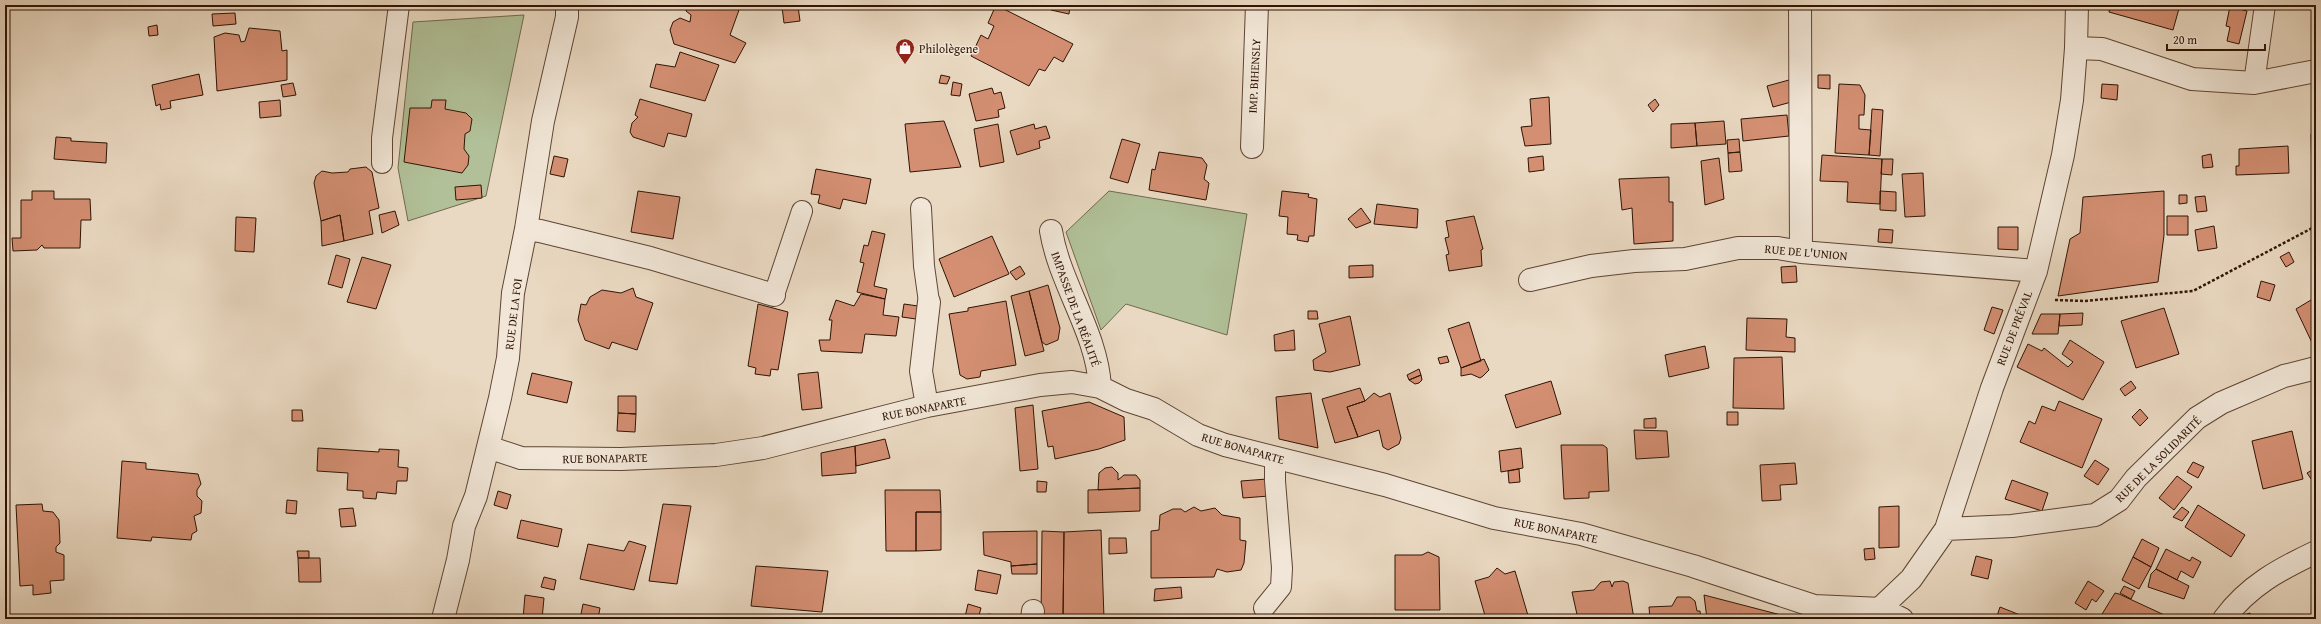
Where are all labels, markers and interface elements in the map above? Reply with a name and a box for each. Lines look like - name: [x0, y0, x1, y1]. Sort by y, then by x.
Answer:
- scale bar: [2167, 26, 2265, 52]
- text: 20 m: [2173, 31, 2197, 48]
- shop icon: Philolègene: [894, 37, 916, 65]
- street label: IMP. BIHENSLY: [1244, 38, 1264, 114]
- place label: Philolègene: [919, 40, 978, 57]
- street label: RUE DE L'UNION: [1764, 240, 1848, 264]
- street label: IMPASSE DE LA RÉALITÉ: [1047, 249, 1105, 369]
- street label: RUE DE LA FOI: [500, 277, 526, 351]
- street label: RUE DE PRÉVAL: [1992, 288, 2036, 368]
- street label: RUE BONAPARTE: [881, 392, 967, 424]
- street label: RUE DE LA SOLIDARITÉ: [2111, 412, 2205, 506]
- street label: RUE BONAPARTE: [1200, 428, 1286, 468]
- street label: RUE BONAPARTE: [562, 449, 648, 467]
- street label: RUE BONAPARTE: [1513, 513, 1599, 547]

